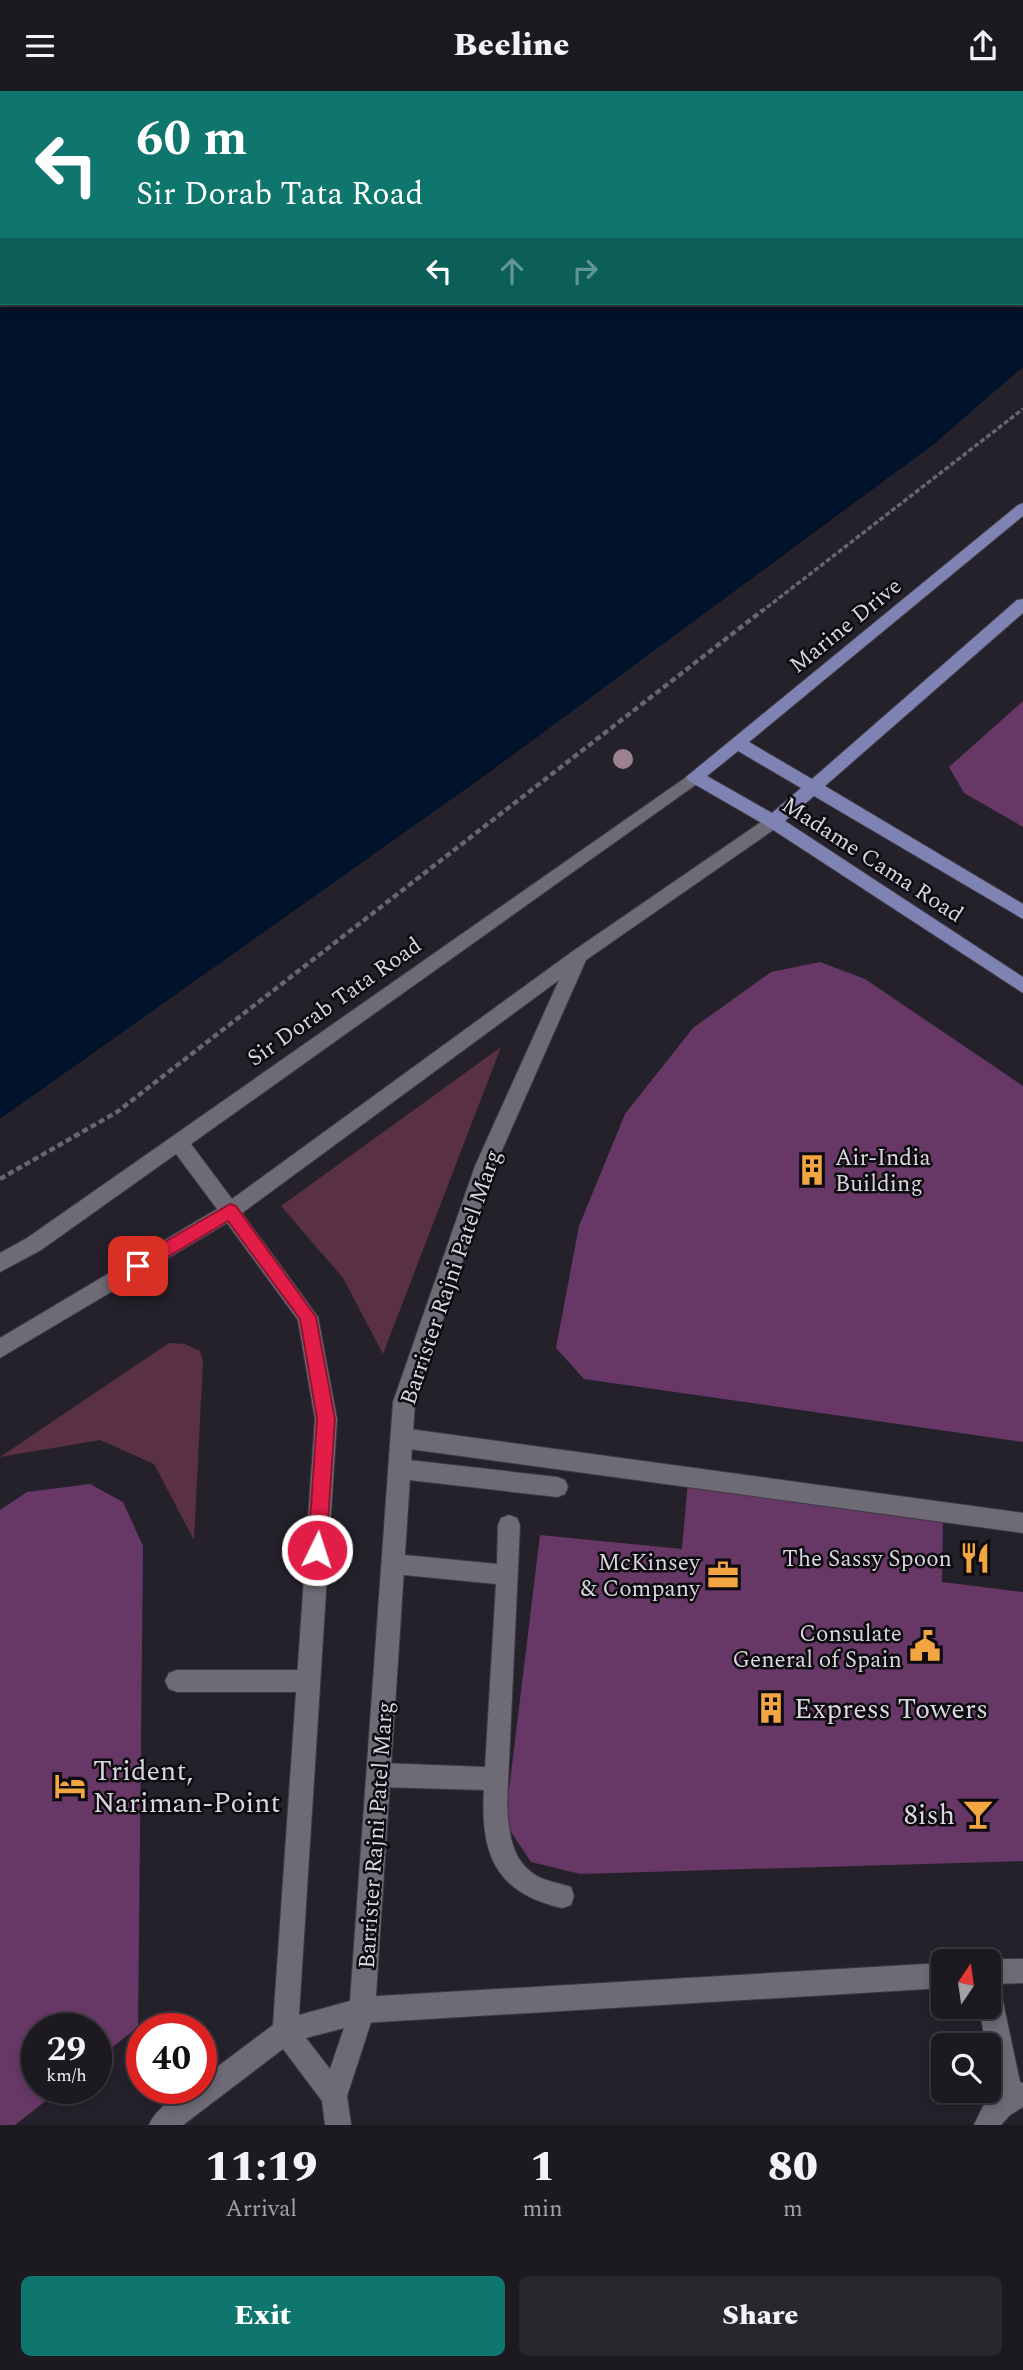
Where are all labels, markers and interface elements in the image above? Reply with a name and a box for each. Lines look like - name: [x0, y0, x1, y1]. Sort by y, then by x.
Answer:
- text: Beeline: [454, 21, 569, 70]
- icon: menu: [21, 27, 59, 65]
- icon: share: [964, 27, 1002, 65]
- text: 60 m: [136, 102, 247, 177]
- icon: left: [21, 119, 112, 210]
- text: Sir Dorab Tata Road: [136, 170, 423, 219]
- icon: left: [420, 252, 458, 290]
- icon: ahead: [493, 252, 531, 290]
- icon: right: [566, 252, 604, 290]
- street label: Marine Drive: [782, 570, 910, 683]
- street label: Madame Cama Road: [774, 788, 970, 932]
- street label: Sir Dorab Tata Road: [240, 929, 430, 1076]
- place label: Air-India Building: [835, 1141, 931, 1202]
- street label: Barrister Rajni Patel Marg: [391, 1145, 512, 1410]
- building icon: Air-India Building: [795, 1153, 829, 1187]
- pin: [108, 1236, 168, 1296]
- icon: arrive: [119, 1247, 157, 1285]
- position arrow: [280, 1513, 354, 1587]
- restaurant icon: The Sassy Spoon: [958, 1541, 992, 1575]
- place label: The Sassy Spoon: [782, 1542, 952, 1577]
- place label: McKinsey & Company: [581, 1546, 701, 1607]
- office icon: McKinsey & Company: [706, 1558, 740, 1592]
- place label: Consulate General of Spain: [732, 1617, 902, 1678]
- public building icon: Consulate General of Spain: [908, 1629, 942, 1663]
- place label: Express Towers: [794, 1688, 988, 1731]
- building icon: Express Towers: [754, 1691, 788, 1725]
- street label: Barrister Rajni Patel Marg: [350, 1700, 403, 1970]
- place label: Trident, Nariman-Point: [93, 1750, 281, 1825]
- hotel icon: Trident, Nariman-Point: [53, 1769, 87, 1803]
- place label: 8ish: [904, 1794, 955, 1837]
- bar icon: 8ish: [961, 1797, 995, 1831]
- north arrow: [931, 1949, 1001, 2019]
- map controls: [931, 1949, 1001, 2103]
- speed limit sign: 40: [126, 2013, 217, 2104]
- text: 29: [47, 2023, 86, 2076]
- button: search: [931, 2033, 1001, 2103]
- text: km/h: [46, 2062, 87, 2089]
- text: 11:19: [205, 2136, 318, 2199]
- text: 1: [530, 2136, 555, 2199]
- text: 80: [768, 2136, 818, 2199]
- text: Arrival: [225, 2192, 297, 2227]
- text: min: [522, 2192, 563, 2227]
- text: m: [783, 2192, 803, 2227]
- button: Exit: [21, 2276, 505, 2356]
- button: Share: [519, 2276, 1002, 2356]

